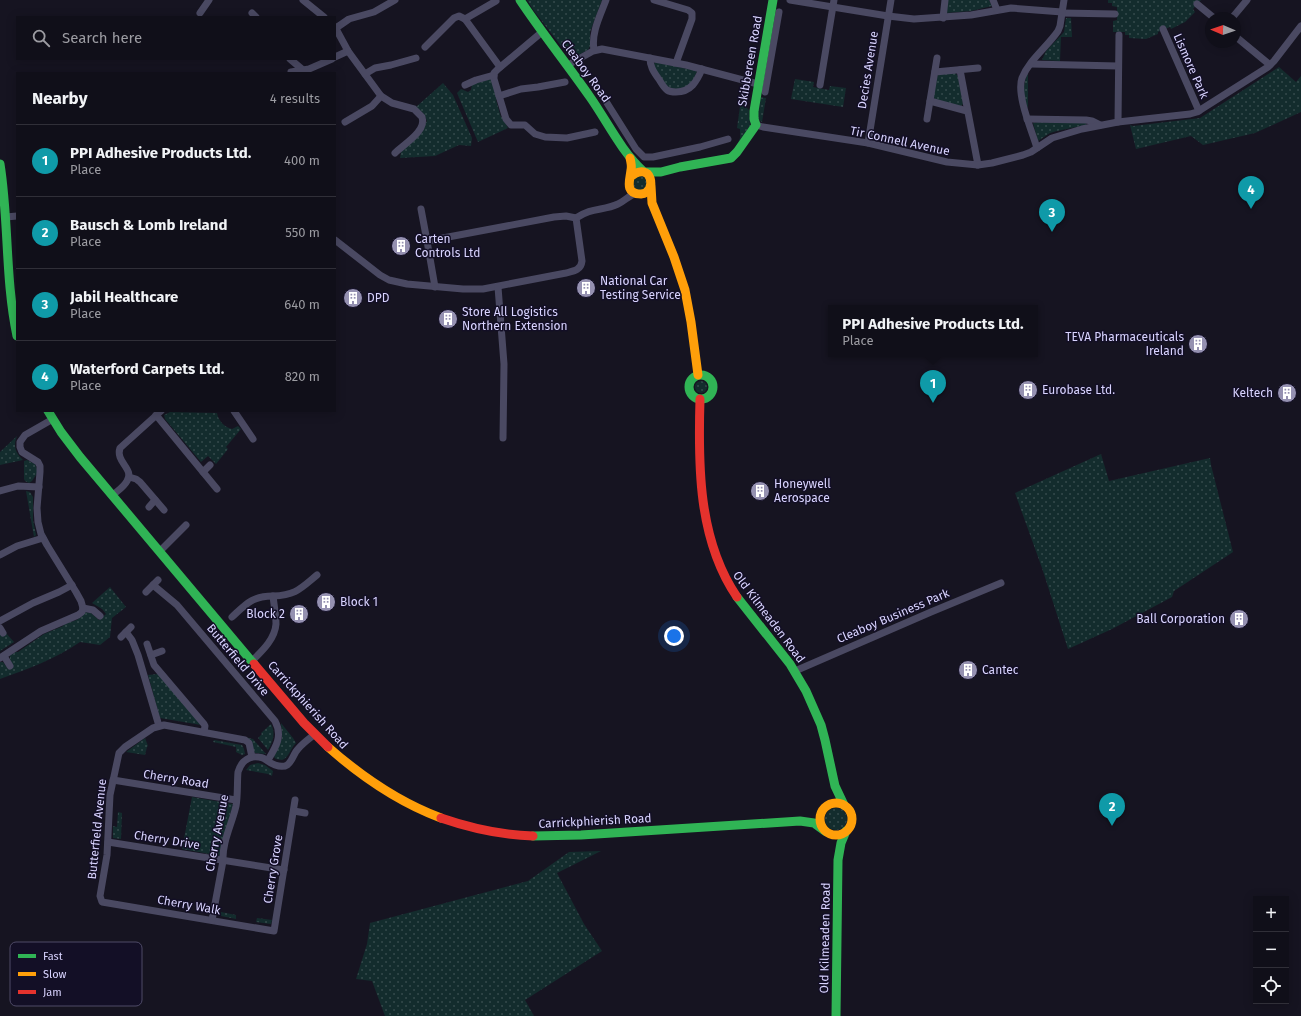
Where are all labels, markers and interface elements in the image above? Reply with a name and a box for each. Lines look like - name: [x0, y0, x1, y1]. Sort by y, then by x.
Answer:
- north arrow: [1205, 12, 1241, 48]
- street label: Skibbereen Road: [735, 14, 765, 108]
- search box: [16, 16, 336, 60]
- icon: search: [30, 27, 52, 49]
- text: Search here: [62, 29, 142, 47]
- street label: Decies Avenue: [855, 30, 881, 110]
- street label: Lismore Park: [1170, 31, 1212, 102]
- street label: Cleaboy Road: [559, 37, 613, 105]
- text: Nearby: [32, 88, 87, 109]
- text: 4 results: [270, 91, 320, 106]
- street label: Tir Connell Avenue: [849, 124, 951, 158]
- text: PPI Adhesive Products Ltd.: [70, 144, 251, 162]
- text: 1: [42, 153, 48, 168]
- text: 400 m: [284, 153, 320, 168]
- text: Place: [70, 162, 101, 177]
- pin: 4: [1238, 176, 1264, 209]
- pin: 3: [1039, 199, 1065, 232]
- text: Bausch & Lomb Ireland: [70, 216, 227, 234]
- text: 2: [42, 225, 48, 240]
- text: 550 m: [285, 225, 320, 240]
- place label: Carten Controls Ltd: [415, 232, 480, 260]
- text: Place: [70, 234, 101, 249]
- building icon: Carten Controls Ltd: [390, 235, 412, 257]
- place label: National Car Testing Service: [600, 274, 681, 302]
- building icon: National Car Testing Service: [575, 277, 597, 299]
- building icon: DPD: [342, 287, 364, 309]
- text: Jabil Healthcare: [70, 288, 178, 306]
- place label: DPD: [367, 291, 390, 305]
- text: 3: [42, 297, 48, 312]
- text: 640 m: [284, 297, 320, 312]
- place label: Store All Logistics Northern Extension: [462, 305, 568, 333]
- popup: [828, 305, 1038, 357]
- text: Place: [70, 306, 101, 321]
- building icon: Store All Logistics Northern Extension: [437, 308, 459, 330]
- text: PPI Adhesive Products Ltd.: [842, 315, 1024, 333]
- place label: TEVA Pharmaceuticals Ireland: [1065, 330, 1184, 358]
- text: Place: [842, 333, 874, 348]
- building icon: TEVA Pharmaceuticals Ireland: [1187, 333, 1209, 355]
- text: Waterford Carpets Ltd.: [70, 360, 224, 378]
- text: 4: [41, 369, 49, 384]
- text: 820 m: [285, 369, 320, 384]
- pin: 1: [920, 370, 946, 403]
- text: Place: [70, 378, 101, 393]
- building icon: Eurobase Ltd.: [1017, 379, 1039, 401]
- building icon: Keltech: [1276, 382, 1298, 404]
- place label: Eurobase Ltd.: [1042, 383, 1115, 397]
- place label: Keltech: [1233, 386, 1273, 400]
- place label: Honeywell Aerospace: [774, 477, 831, 505]
- building icon: Honeywell Aerospace: [749, 480, 771, 502]
- street label: Old Kilmeaden Road: [730, 568, 808, 666]
- street label: Cleaboy Business Park: [835, 586, 952, 646]
- building icon: Block 1: [315, 591, 337, 613]
- place label: Block 1: [340, 595, 378, 609]
- building icon: Block 2: [288, 603, 310, 625]
- place label: Block 2: [246, 607, 285, 621]
- building icon: Ball Corporation: [1228, 608, 1250, 630]
- place label: Ball Corporation: [1136, 612, 1225, 626]
- street label: Butterfield Drive: [204, 621, 272, 699]
- your location: [664, 626, 684, 646]
- street label: Carrickphierish Road: [265, 658, 351, 752]
- building icon: Cantec: [957, 659, 979, 681]
- place label: Cantec: [982, 663, 1019, 677]
- street label: Cherry Road: [142, 767, 210, 791]
- street label: Butterfield Avenue: [85, 778, 109, 880]
- street label: Cherry Avenue: [203, 793, 231, 873]
- pin: 2: [1099, 793, 1125, 826]
- street label: Carrickphierish Road: [538, 811, 652, 831]
- street label: Cherry Drive: [133, 828, 201, 852]
- street label: Cherry Grove: [261, 833, 285, 905]
- street label: Old Kilmeaden Road: [817, 882, 833, 994]
- street label: Cherry Walk: [156, 893, 223, 918]
- map controls: [1253, 896, 1289, 1004]
- button: +: [1253, 896, 1289, 932]
- button: −: [1253, 932, 1289, 968]
- legend: [10, 942, 142, 1006]
- text: Fast: [43, 950, 63, 963]
- text: Slow: [43, 968, 67, 981]
- button: locate: [1253, 968, 1289, 1004]
- text: Jam: [43, 986, 62, 999]

